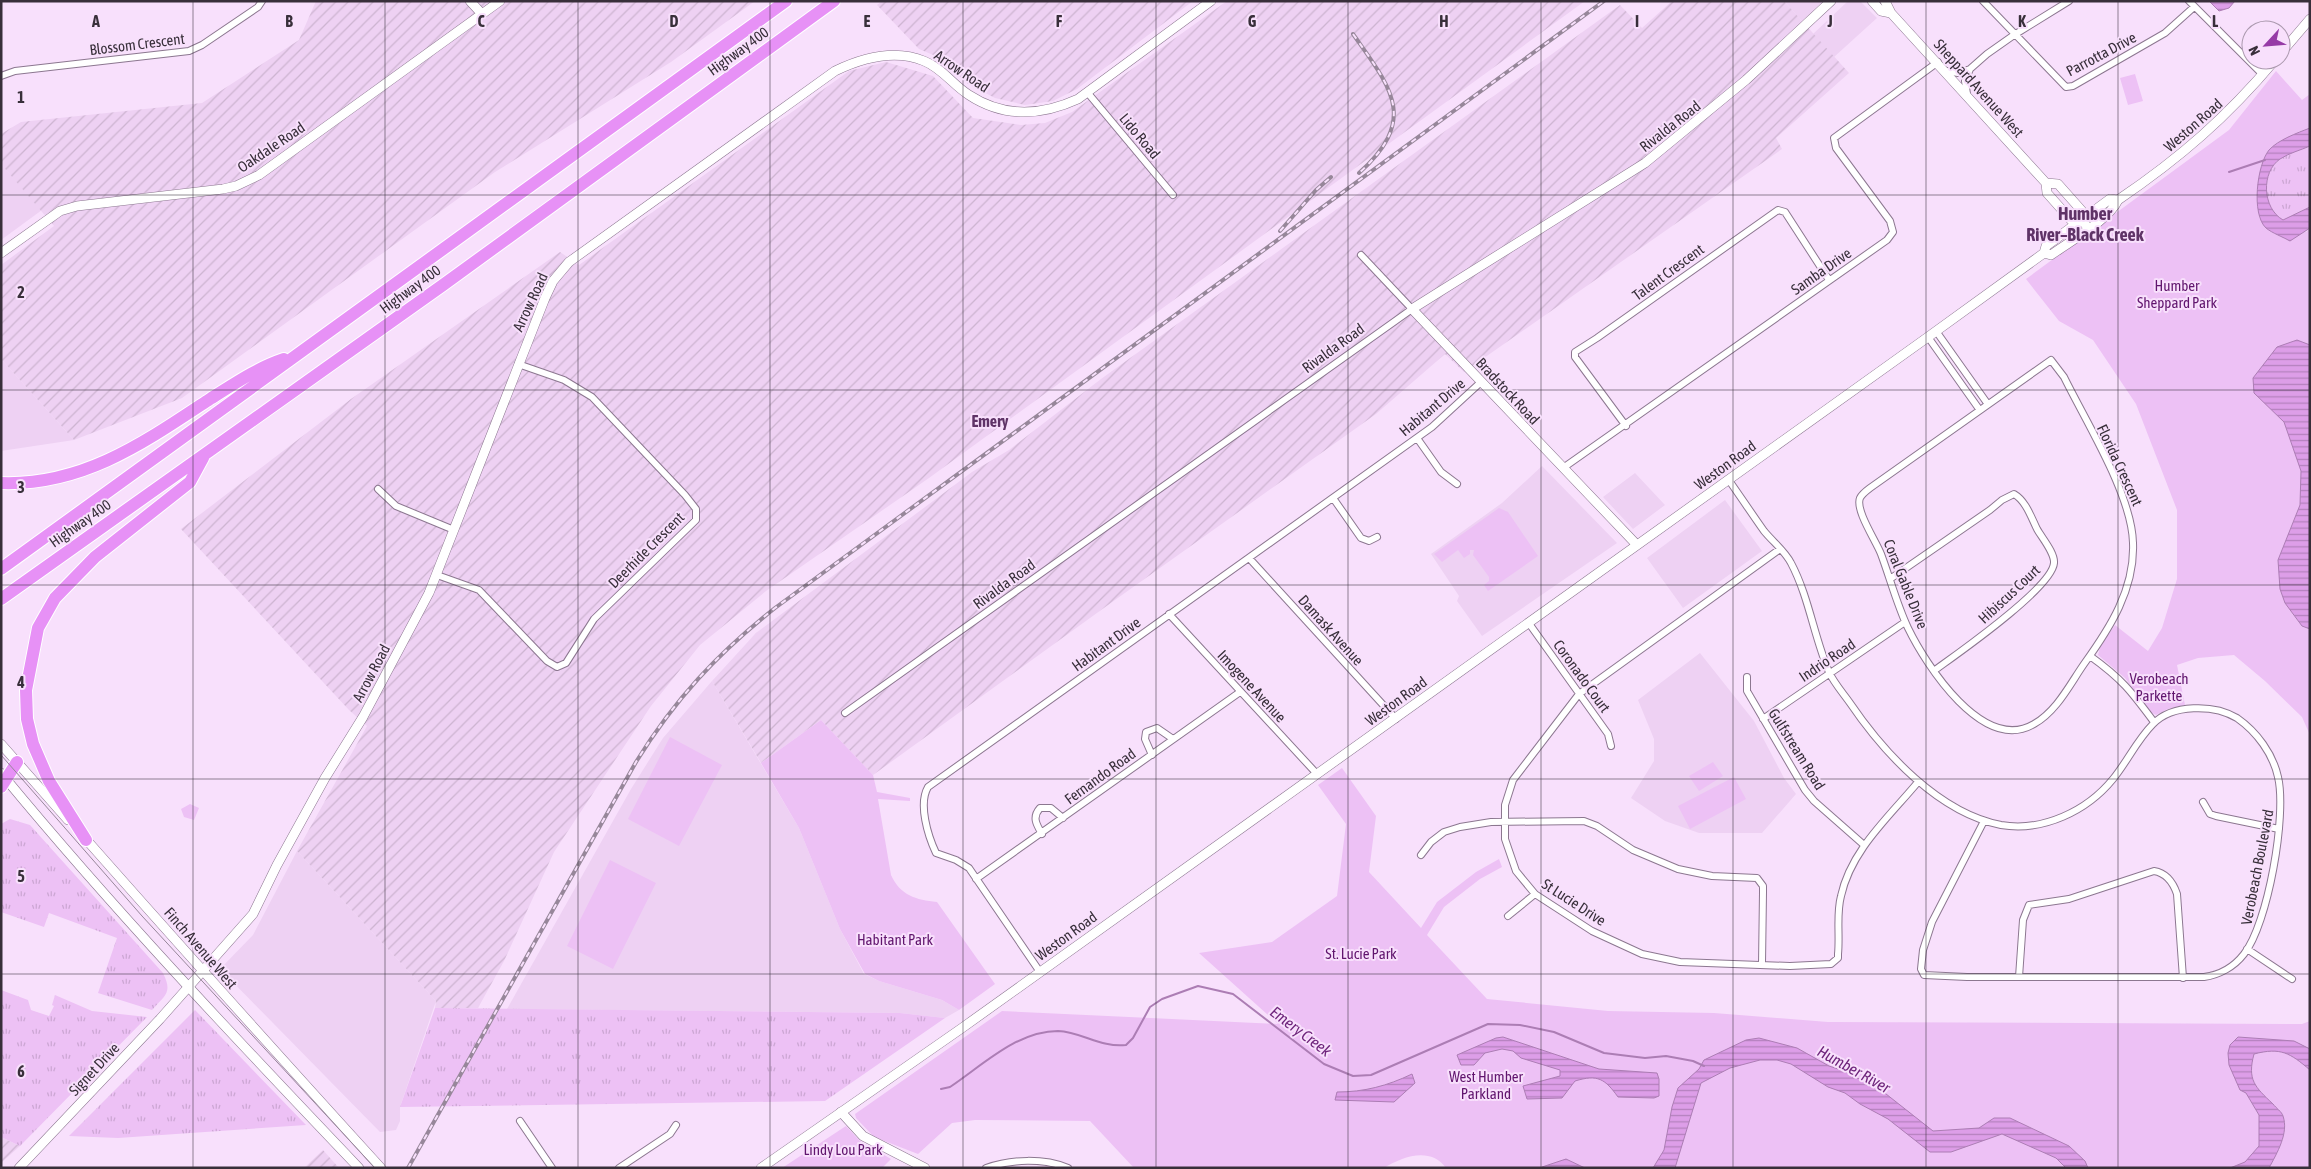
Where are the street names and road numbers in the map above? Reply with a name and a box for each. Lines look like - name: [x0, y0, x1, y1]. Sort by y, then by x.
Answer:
- street label: Highway 400: [704, 23, 772, 79]
- street label: Parrotta Drive: [2063, 28, 2139, 80]
- street label: Blossom Crescent: [88, 30, 186, 58]
- street label: Sheppard Avenue West: [1931, 36, 2027, 140]
- street label: Arrow Road: [931, 46, 993, 96]
- street label: Weston Road: [2160, 95, 2226, 155]
- street label: Rivalda Road: [1636, 97, 1704, 155]
- street label: Lido Road: [1116, 110, 1164, 162]
- street label: Oakdale Road: [234, 118, 308, 176]
- street label: Talent Crescent: [1629, 240, 1707, 304]
- street label: Samba Drive: [1788, 244, 1854, 298]
- street label: Highway 400: [376, 261, 444, 317]
- street label: Arrow Road: [509, 270, 551, 334]
- street label: Rivalda Road: [1299, 320, 1367, 376]
- street label: Bradstock Road: [1473, 354, 1543, 428]
- street label: Habitant Drive: [1396, 375, 1468, 439]
- street label: Florida Crescent: [2094, 421, 2146, 509]
- street label: Weston Road: [1691, 437, 1759, 493]
- street label: Highway 400: [46, 496, 114, 550]
- street label: Deerhide Crescent: [605, 509, 687, 591]
- street label: Coral Gable Drive: [1880, 537, 1932, 631]
- street label: Rivalda Road: [970, 556, 1038, 612]
- street label: Hibiscus Court: [1975, 561, 2043, 627]
- street label: Damask Avenue: [1295, 591, 1367, 669]
- street label: Habitant Drive: [1069, 613, 1144, 674]
- street label: Indrio Road: [1796, 635, 1858, 685]
- street label: Coronado Court: [1550, 636, 1614, 716]
- street label: Arrow Road: [349, 641, 393, 705]
- street label: Imogene Avenue: [1214, 646, 1290, 726]
- street label: Weston Road: [1362, 673, 1430, 729]
- street label: Gulfstream Road: [1765, 705, 1829, 793]
- street label: Fernando Road: [1061, 745, 1139, 807]
- street label: Verobeach Boulevard: [2237, 808, 2277, 926]
- street label: St Lucie Drive: [1539, 875, 1609, 929]
- street label: Finch Avenue West: [161, 904, 241, 992]
- street label: Weston Road: [1032, 908, 1100, 964]
- street label: Signet Drive: [65, 1039, 123, 1099]

